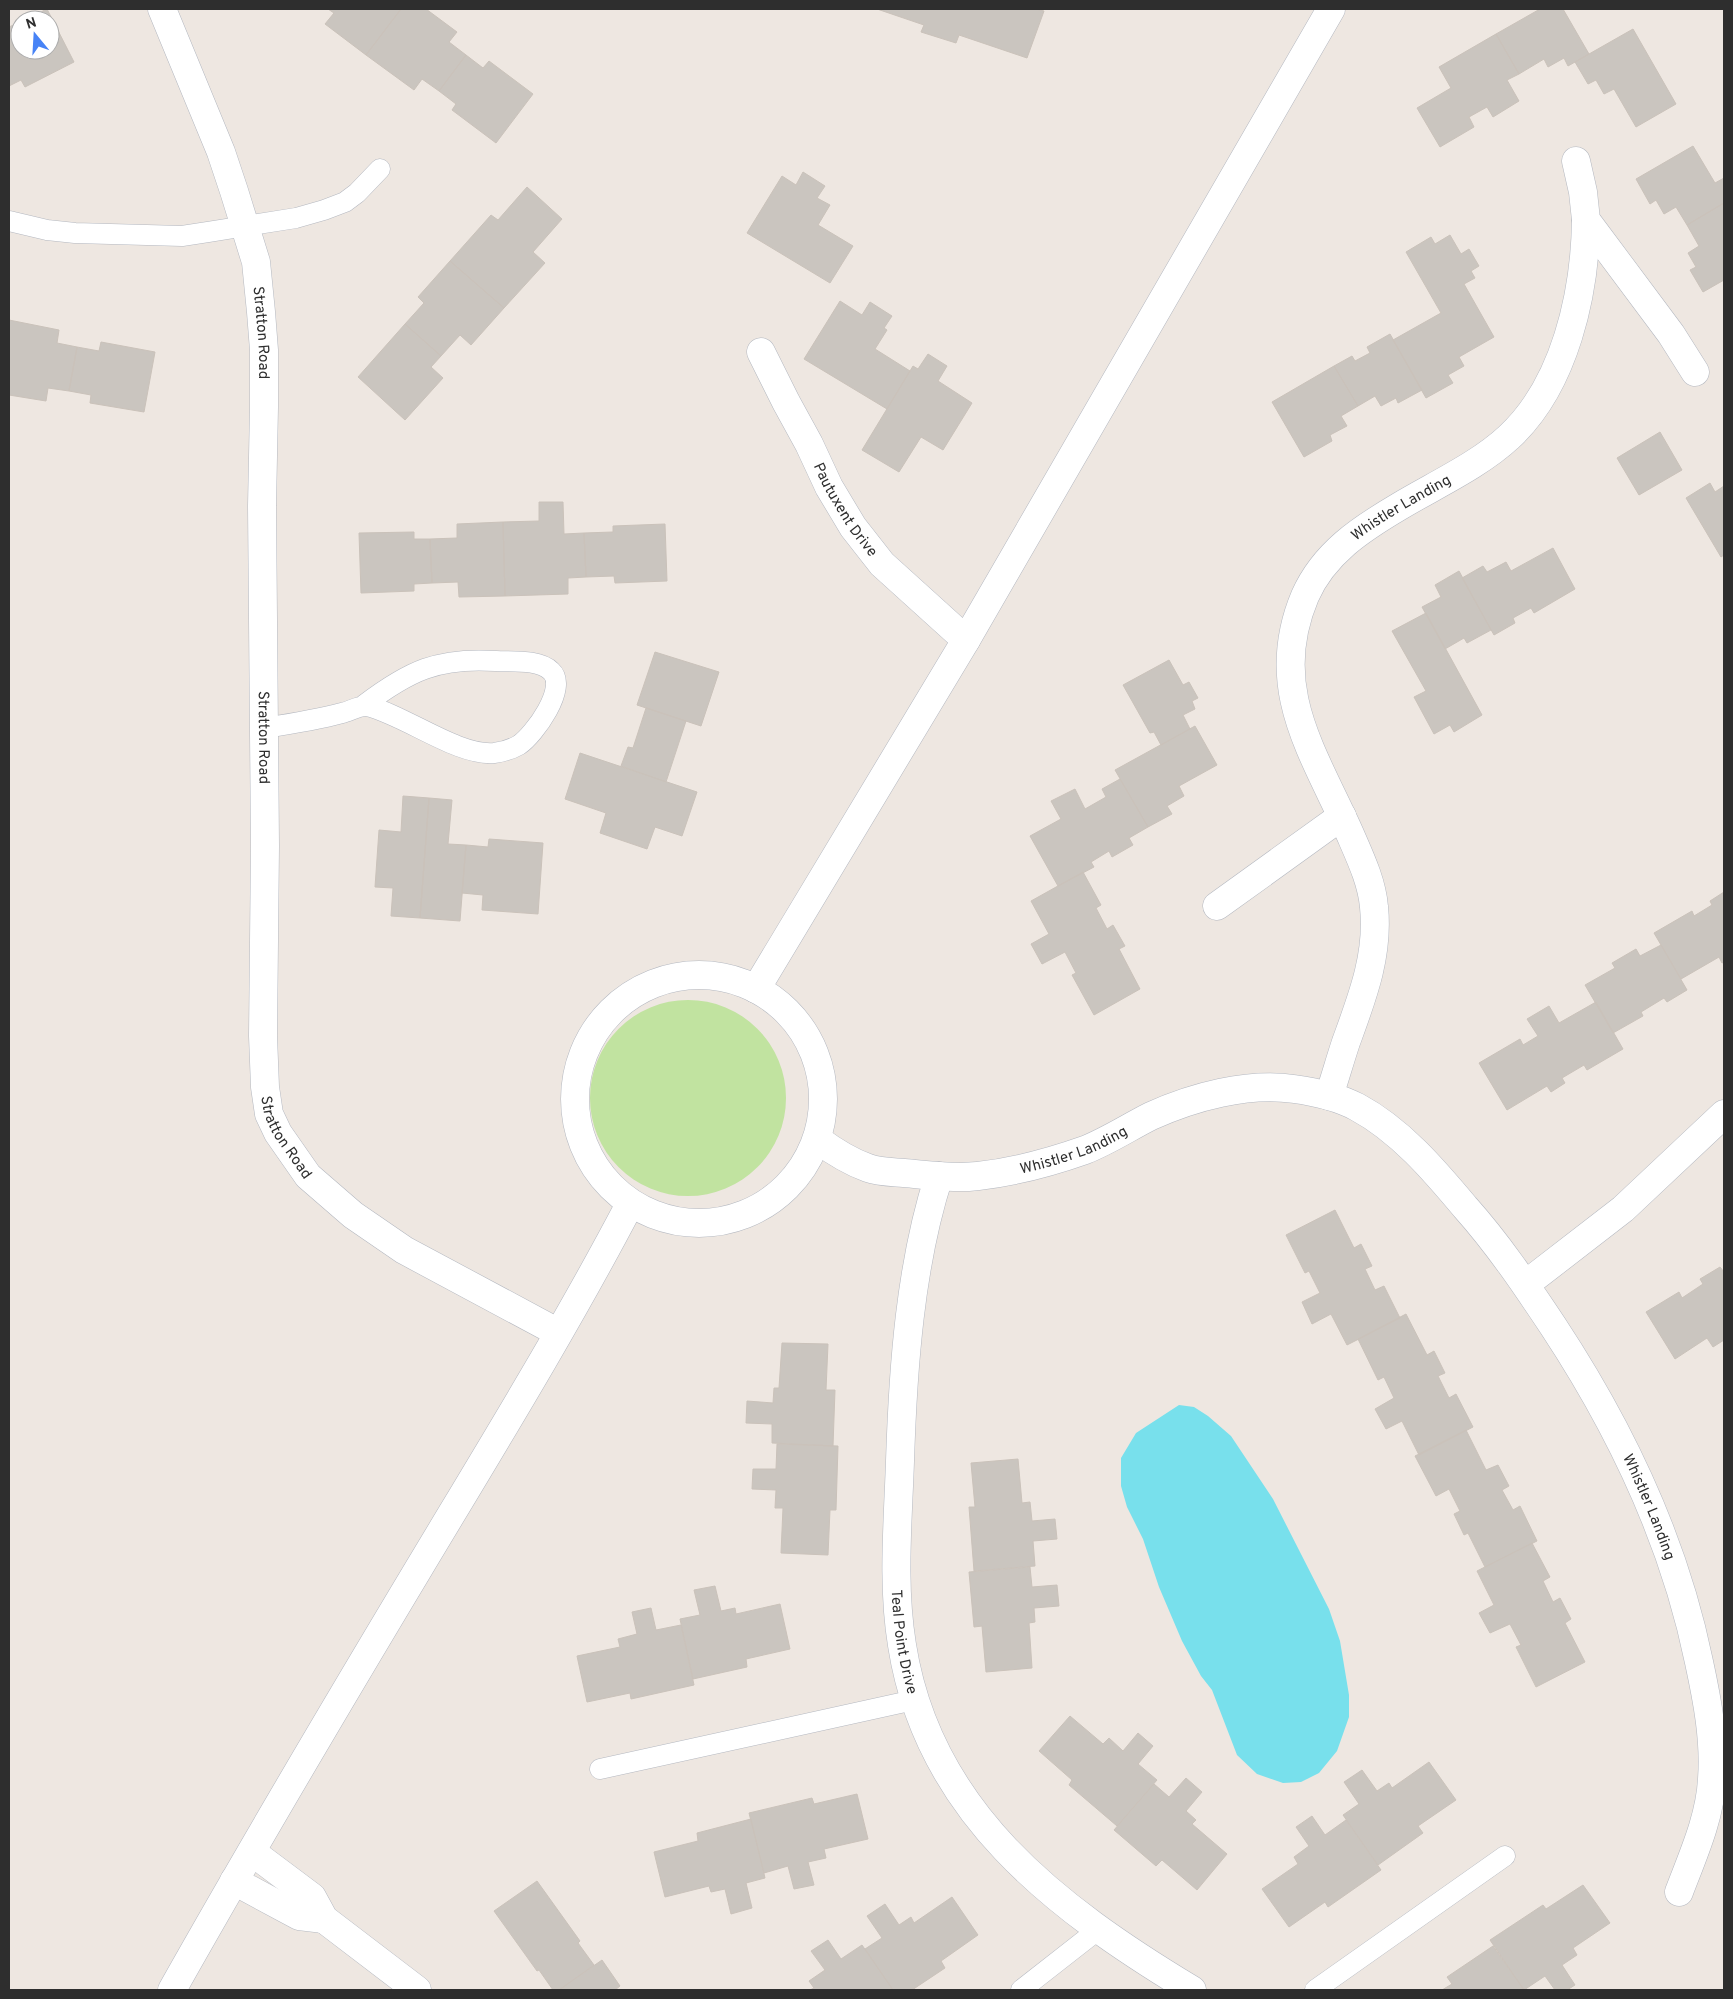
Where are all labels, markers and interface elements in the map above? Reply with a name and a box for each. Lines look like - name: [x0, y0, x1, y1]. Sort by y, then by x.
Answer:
- north arrow: [10, 10, 60, 60]
- text: N: [24, 14, 39, 34]
- street label: Stratton Road: [247, 285, 272, 379]
- street label: Pautuxent Drive: [808, 460, 881, 561]
- street label: Whistler Landing: [1348, 471, 1455, 546]
- street label: Stratton Road: [253, 691, 272, 784]
- street label: Stratton Road: [255, 1095, 315, 1183]
- street label: Whistler Landing: [1018, 1123, 1131, 1180]
- street label: Whistler Landing: [1617, 1451, 1678, 1563]
- street label: Teal Point Drive: [886, 1589, 921, 1697]

